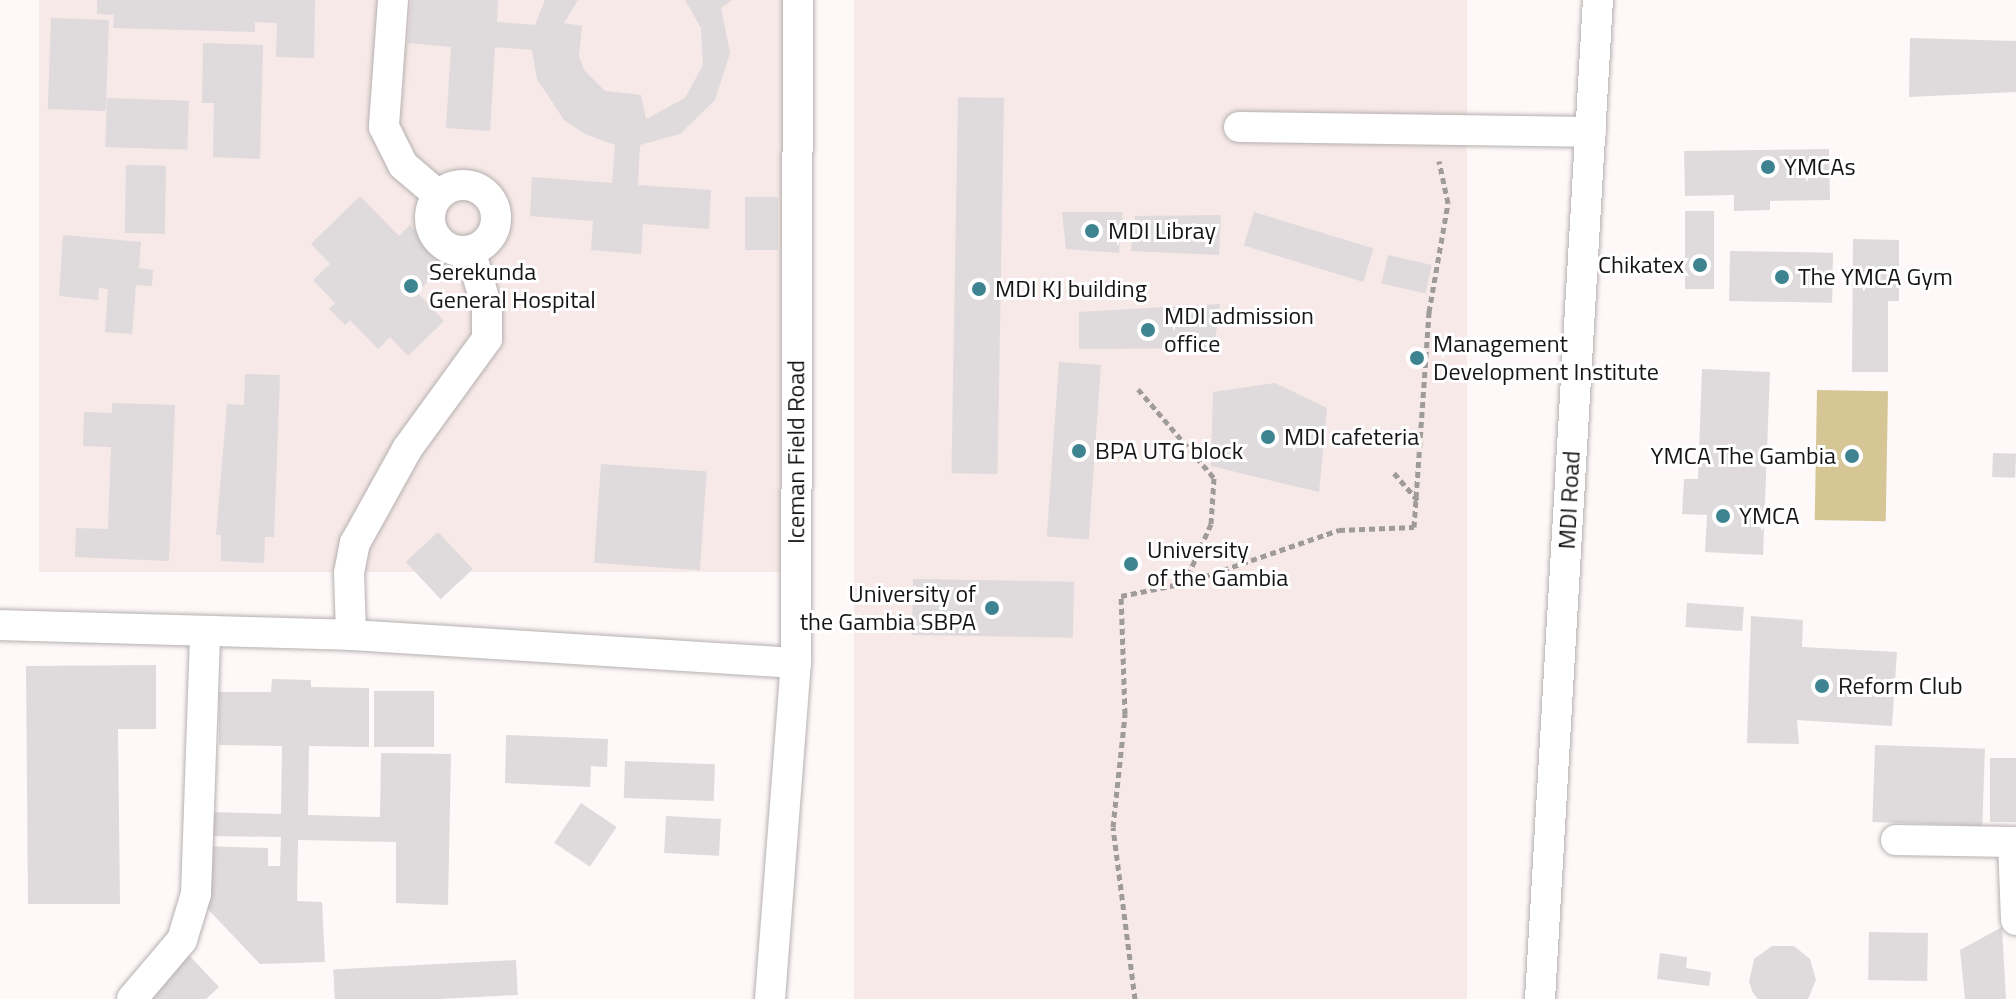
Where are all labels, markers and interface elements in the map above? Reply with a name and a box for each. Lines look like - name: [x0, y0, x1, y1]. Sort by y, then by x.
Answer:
- place label: YMCAs: [1784, 153, 1856, 181]
- marker: YMCAs: [1759, 158, 1777, 176]
- place label: MDI Libray: [1108, 217, 1216, 245]
- marker: MDI Libray: [1083, 222, 1101, 240]
- place label: Chikatex: [1598, 251, 1684, 279]
- marker: Chikatex: [1691, 256, 1709, 274]
- place label: Serekunda General Hospital: [429, 258, 596, 314]
- place label: The YMCA Gym: [1798, 263, 1953, 291]
- marker: The YMCA Gym: [1773, 268, 1791, 286]
- marker: Serekunda General Hospital: [400, 275, 422, 297]
- place label: MDI KJ building: [995, 275, 1147, 303]
- marker: MDI KJ building: [970, 280, 988, 298]
- place label: MDI admission office: [1164, 302, 1314, 358]
- marker: MDI admission office: [1139, 321, 1157, 339]
- place label: Management Development Institute: [1433, 330, 1659, 386]
- marker: Management Development Institute: [1408, 349, 1426, 367]
- street label: Iceman Field Road: [782, 360, 810, 544]
- place label: MDI cafeteria: [1284, 423, 1419, 451]
- marker: MDI cafeteria: [1259, 428, 1277, 446]
- place label: BPA UTG block: [1095, 437, 1243, 465]
- marker: BPA UTG block: [1070, 442, 1088, 460]
- place label: YMCA The Gambia: [1651, 442, 1836, 470]
- marker: YMCA The Gambia: [1843, 447, 1861, 465]
- street label: MDI Road: [1552, 450, 1586, 550]
- place label: YMCA: [1739, 502, 1799, 530]
- marker: YMCA: [1714, 507, 1732, 525]
- place label: University of the Gambia: [1147, 536, 1288, 592]
- marker: University of the Gambia: [1122, 555, 1140, 573]
- place label: University of the Gambia SBPA: [800, 580, 976, 636]
- marker: University of the Gambia SBPA: [983, 599, 1001, 617]
- place label: Reform Club: [1838, 672, 1963, 700]
- marker: Reform Club: [1813, 677, 1831, 695]

